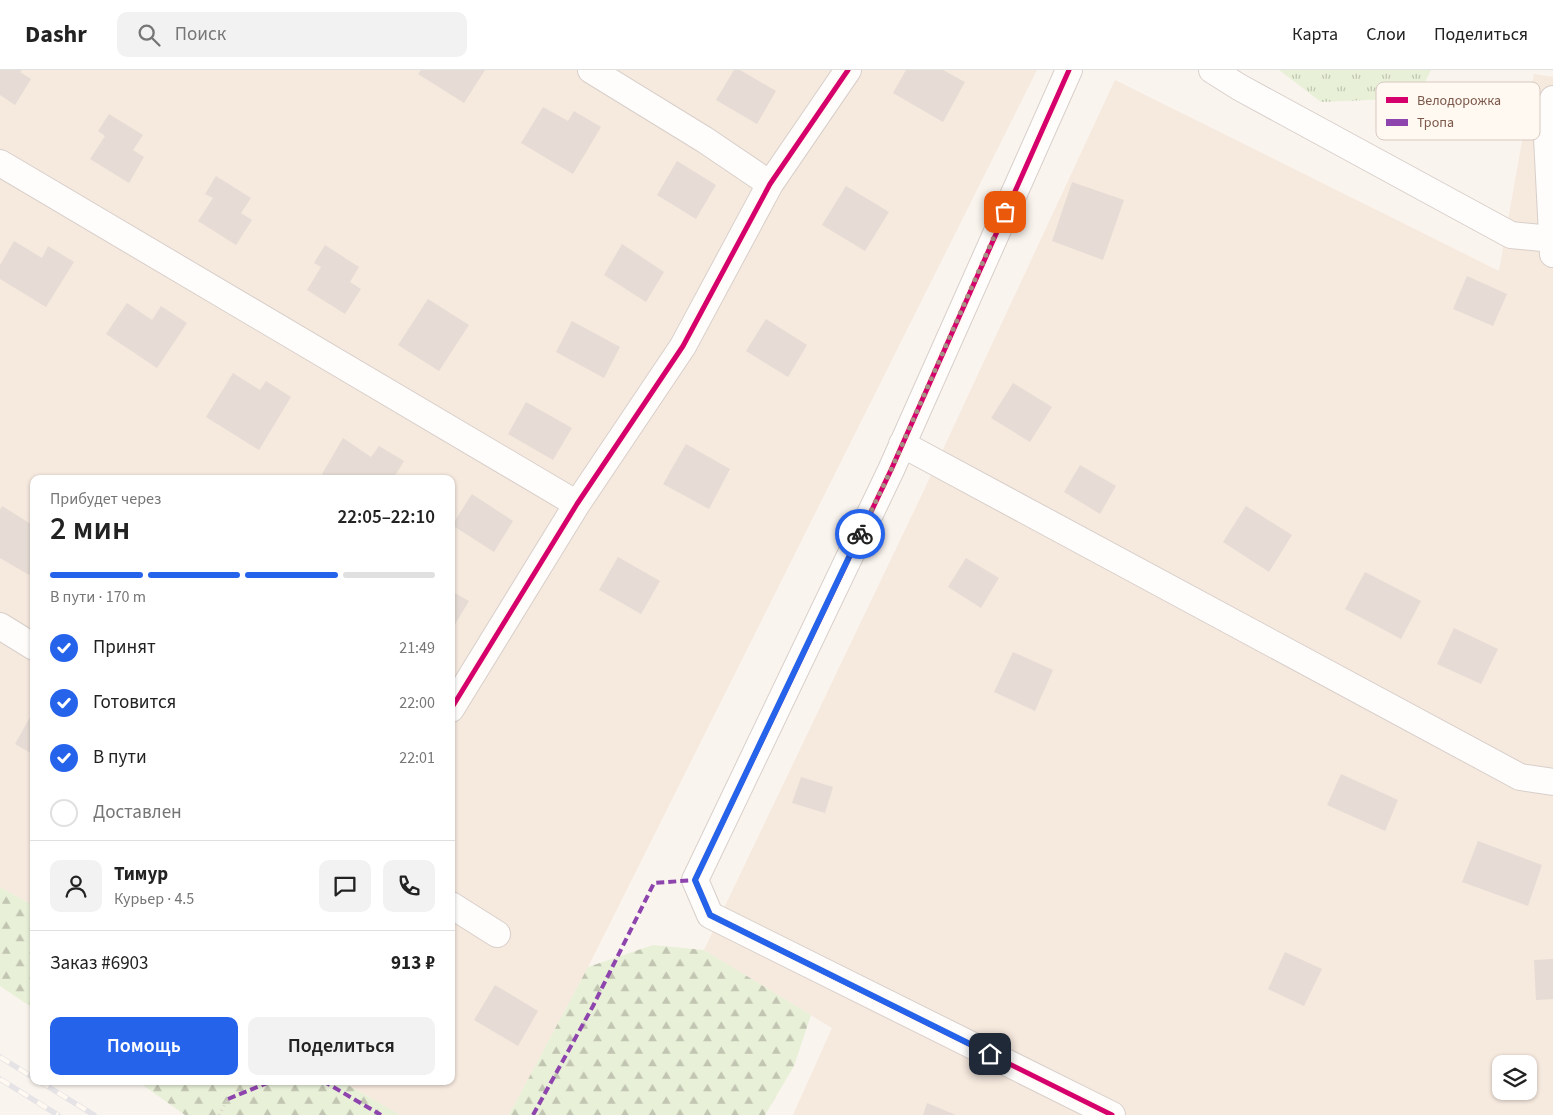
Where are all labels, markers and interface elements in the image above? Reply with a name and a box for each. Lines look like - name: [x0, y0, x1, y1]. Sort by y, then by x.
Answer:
- search box: [117, 12, 467, 57]
- text: Dashr: [25, 17, 87, 52]
- icon: search: [135, 21, 163, 49]
- text: Поиск: [175, 21, 226, 48]
- text: Карта: [1292, 22, 1338, 47]
- text: Слои: [1366, 22, 1406, 47]
- text: Поделиться: [1434, 22, 1528, 47]
- legend: [1376, 82, 1540, 140]
- text: Велодорожка: [1417, 91, 1501, 111]
- text: Тропа: [1417, 113, 1454, 133]
- pin: [984, 191, 1026, 233]
- icon: bag: [991, 198, 1019, 226]
- text: Прибудет через: [50, 488, 161, 510]
- text: 22:05–22:10: [337, 504, 435, 531]
- text: 2 мин: [50, 506, 130, 552]
- courier: [835, 509, 885, 559]
- icon: bike: [846, 520, 874, 548]
- text: В пути · 170 m: [50, 586, 146, 608]
- icon: check: [50, 634, 78, 662]
- text: Принят: [93, 634, 156, 661]
- text: 21:49: [399, 637, 435, 659]
- icon: check: [50, 689, 78, 717]
- text: Готовится: [93, 689, 176, 716]
- text: 22:00: [399, 692, 435, 714]
- icon: check: [50, 744, 78, 772]
- text: В пути: [93, 744, 147, 771]
- text: 22:01: [399, 747, 435, 769]
- text: Доставлен: [93, 799, 182, 826]
- button: person: [50, 860, 102, 912]
- button: chat: [319, 860, 371, 912]
- button: phone: [383, 860, 435, 912]
- text: Тимур: [114, 861, 168, 888]
- text: Курьер · 4.5: [114, 888, 194, 910]
- text: Заказ #6903: [50, 950, 149, 977]
- text: 913 ₽: [391, 950, 435, 977]
- button: Помощь: [50, 1017, 238, 1075]
- button: Поделиться: [248, 1017, 435, 1075]
- pin: [969, 1033, 1011, 1075]
- icon: home: [976, 1040, 1004, 1068]
- map controls: [1492, 1055, 1537, 1100]
- button: layers: [1492, 1055, 1537, 1100]

